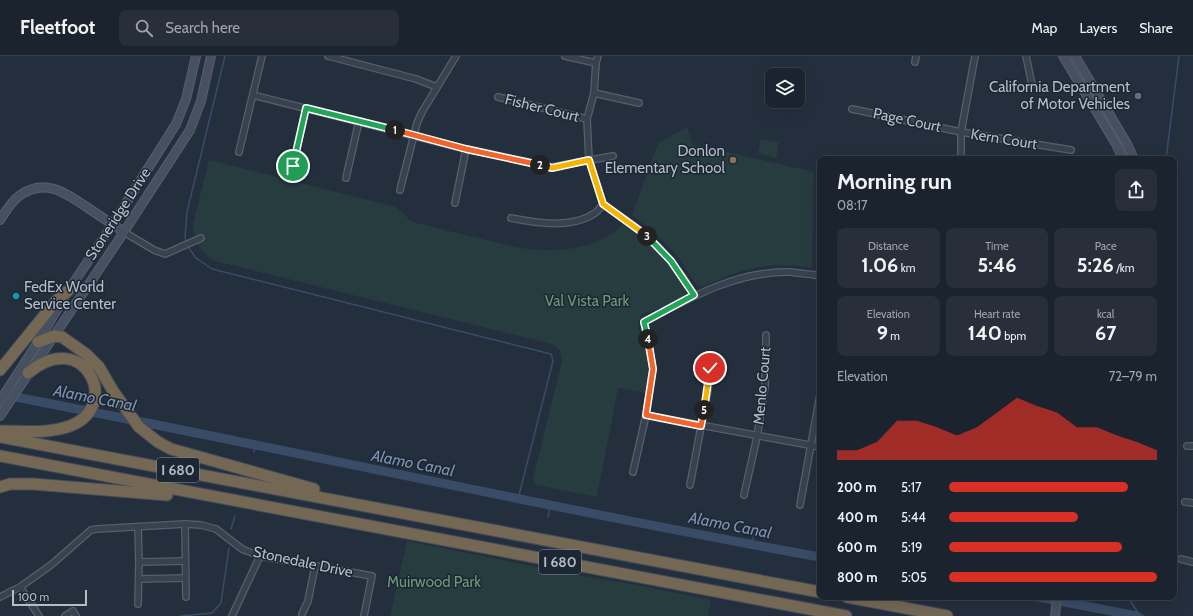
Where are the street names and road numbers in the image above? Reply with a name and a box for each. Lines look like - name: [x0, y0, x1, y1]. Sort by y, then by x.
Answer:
- street label: Fisher Court: [503, 90, 581, 126]
- street label: Page Court: [871, 104, 943, 136]
- street label: Kern Court: [969, 125, 1039, 153]
- street label: Stoneridge Drive: [82, 164, 155, 263]
- street label: Menlo Court: [750, 346, 774, 426]
- road number: I 680: [157, 458, 199, 482]
- street label: Stonedale Drive: [251, 543, 355, 581]
- road number: I 680: [539, 550, 581, 574]

